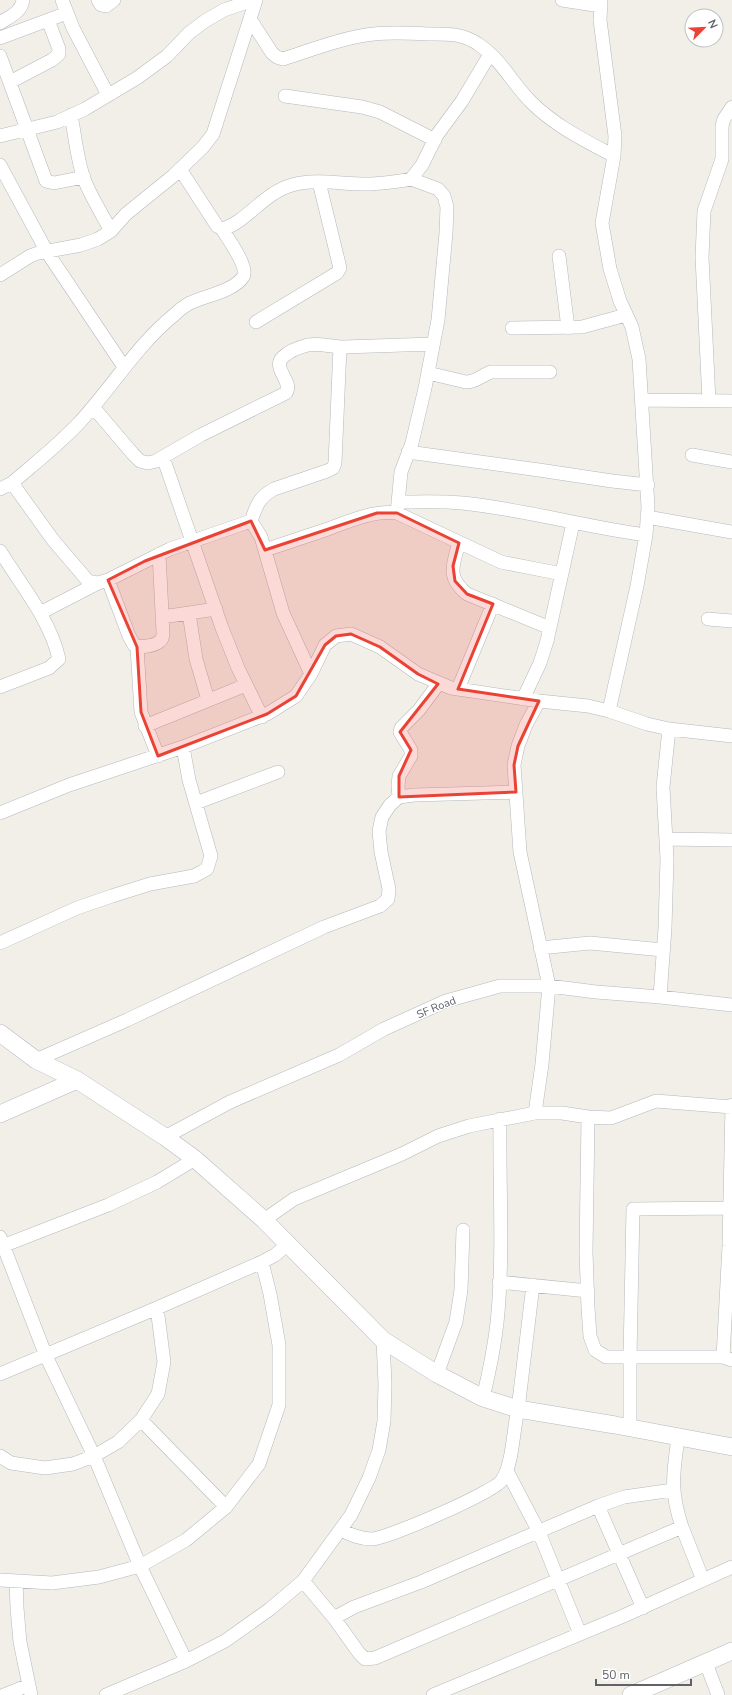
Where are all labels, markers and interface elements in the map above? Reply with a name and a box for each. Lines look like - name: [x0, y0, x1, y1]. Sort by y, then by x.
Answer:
- north arrow: [684, 8, 724, 48]
- text: N: [704, 17, 721, 31]
- street label: SF Road: [414, 993, 458, 1022]
- scale bar: [596, 1661, 691, 1687]
- text: 50 m: [602, 1667, 630, 1683]

